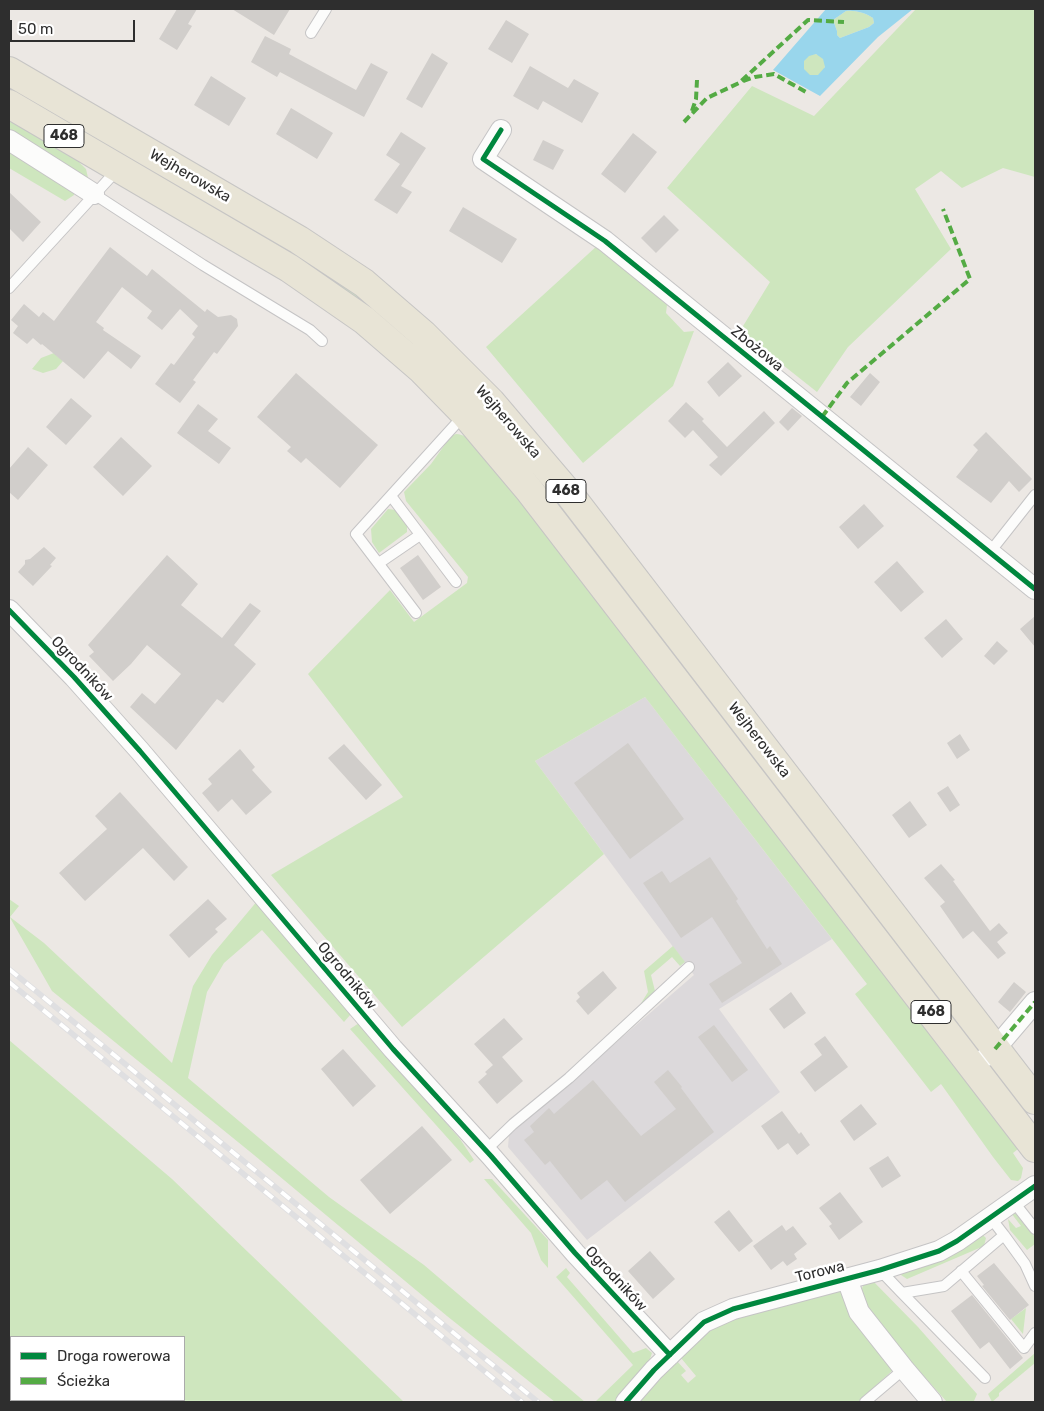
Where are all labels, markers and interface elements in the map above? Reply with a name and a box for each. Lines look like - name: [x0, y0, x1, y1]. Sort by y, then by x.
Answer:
- scale bar: [12, 10, 138, 42]
- text: 50 m: [18, 20, 53, 38]
- road number: 468: [44, 124, 84, 148]
- street label: Wejherowska: [146, 146, 234, 206]
- street label: Zbożowa: [727, 322, 787, 376]
- street label: Wejherowska: [471, 382, 545, 462]
- road number: 468: [546, 480, 586, 502]
- street label: Ogrodników: [47, 633, 117, 705]
- street label: Wejherowska: [724, 699, 794, 781]
- street label: Ogrodników: [314, 939, 380, 1013]
- road number: 468: [911, 1000, 951, 1024]
- street label: Ogrodników: [581, 1243, 651, 1315]
- street label: Torowa: [794, 1257, 846, 1287]
- legend: [10, 1336, 185, 1401]
- text: Droga rowerowa: [57, 1347, 171, 1365]
- text: Ścieżka: [57, 1372, 110, 1390]

